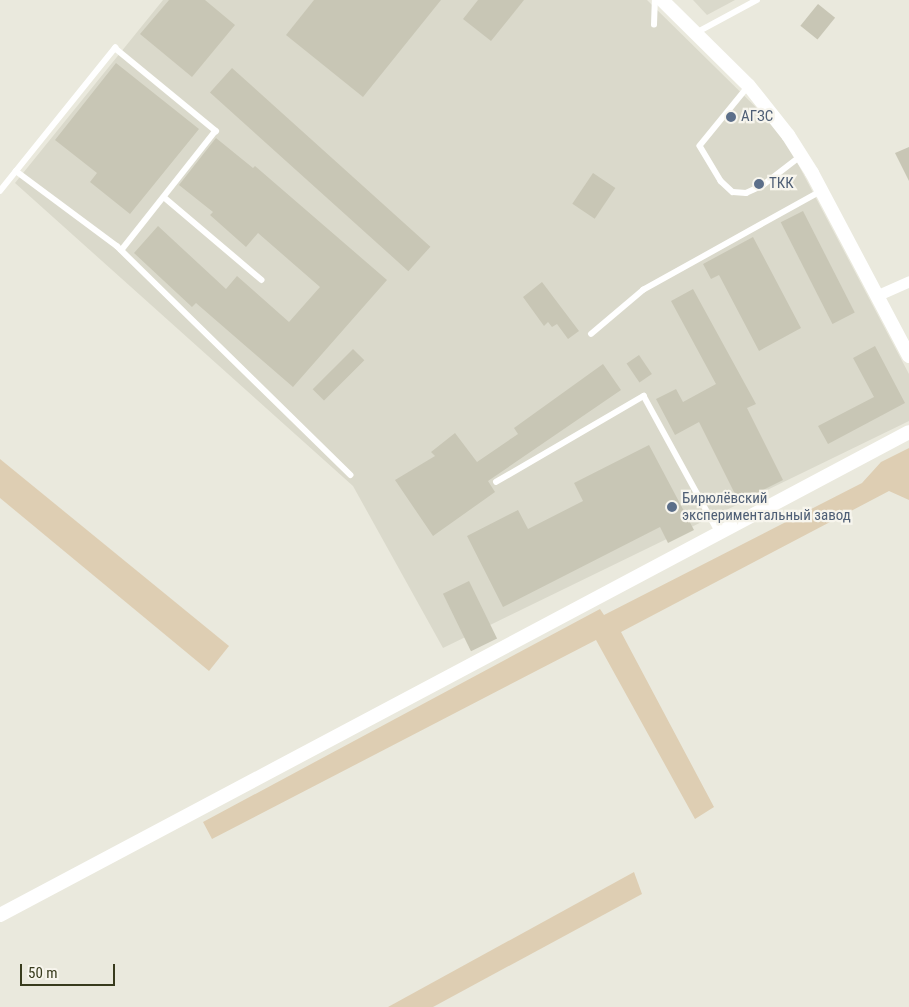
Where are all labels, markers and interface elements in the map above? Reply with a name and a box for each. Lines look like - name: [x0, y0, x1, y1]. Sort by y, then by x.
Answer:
- place label: АГЗС: [741, 108, 773, 126]
- marker: АГЗС: [725, 111, 737, 123]
- place label: ТКК: [769, 175, 794, 193]
- marker: ТКК: [753, 178, 765, 190]
- place label: Бирюлёвский экспериментальный завод: [682, 489, 851, 524]
- marker: Бирюлёвский экспериментальный завод: [666, 501, 678, 513]
- scale bar: [22, 954, 118, 986]
- text: 50 m: [28, 964, 58, 982]

